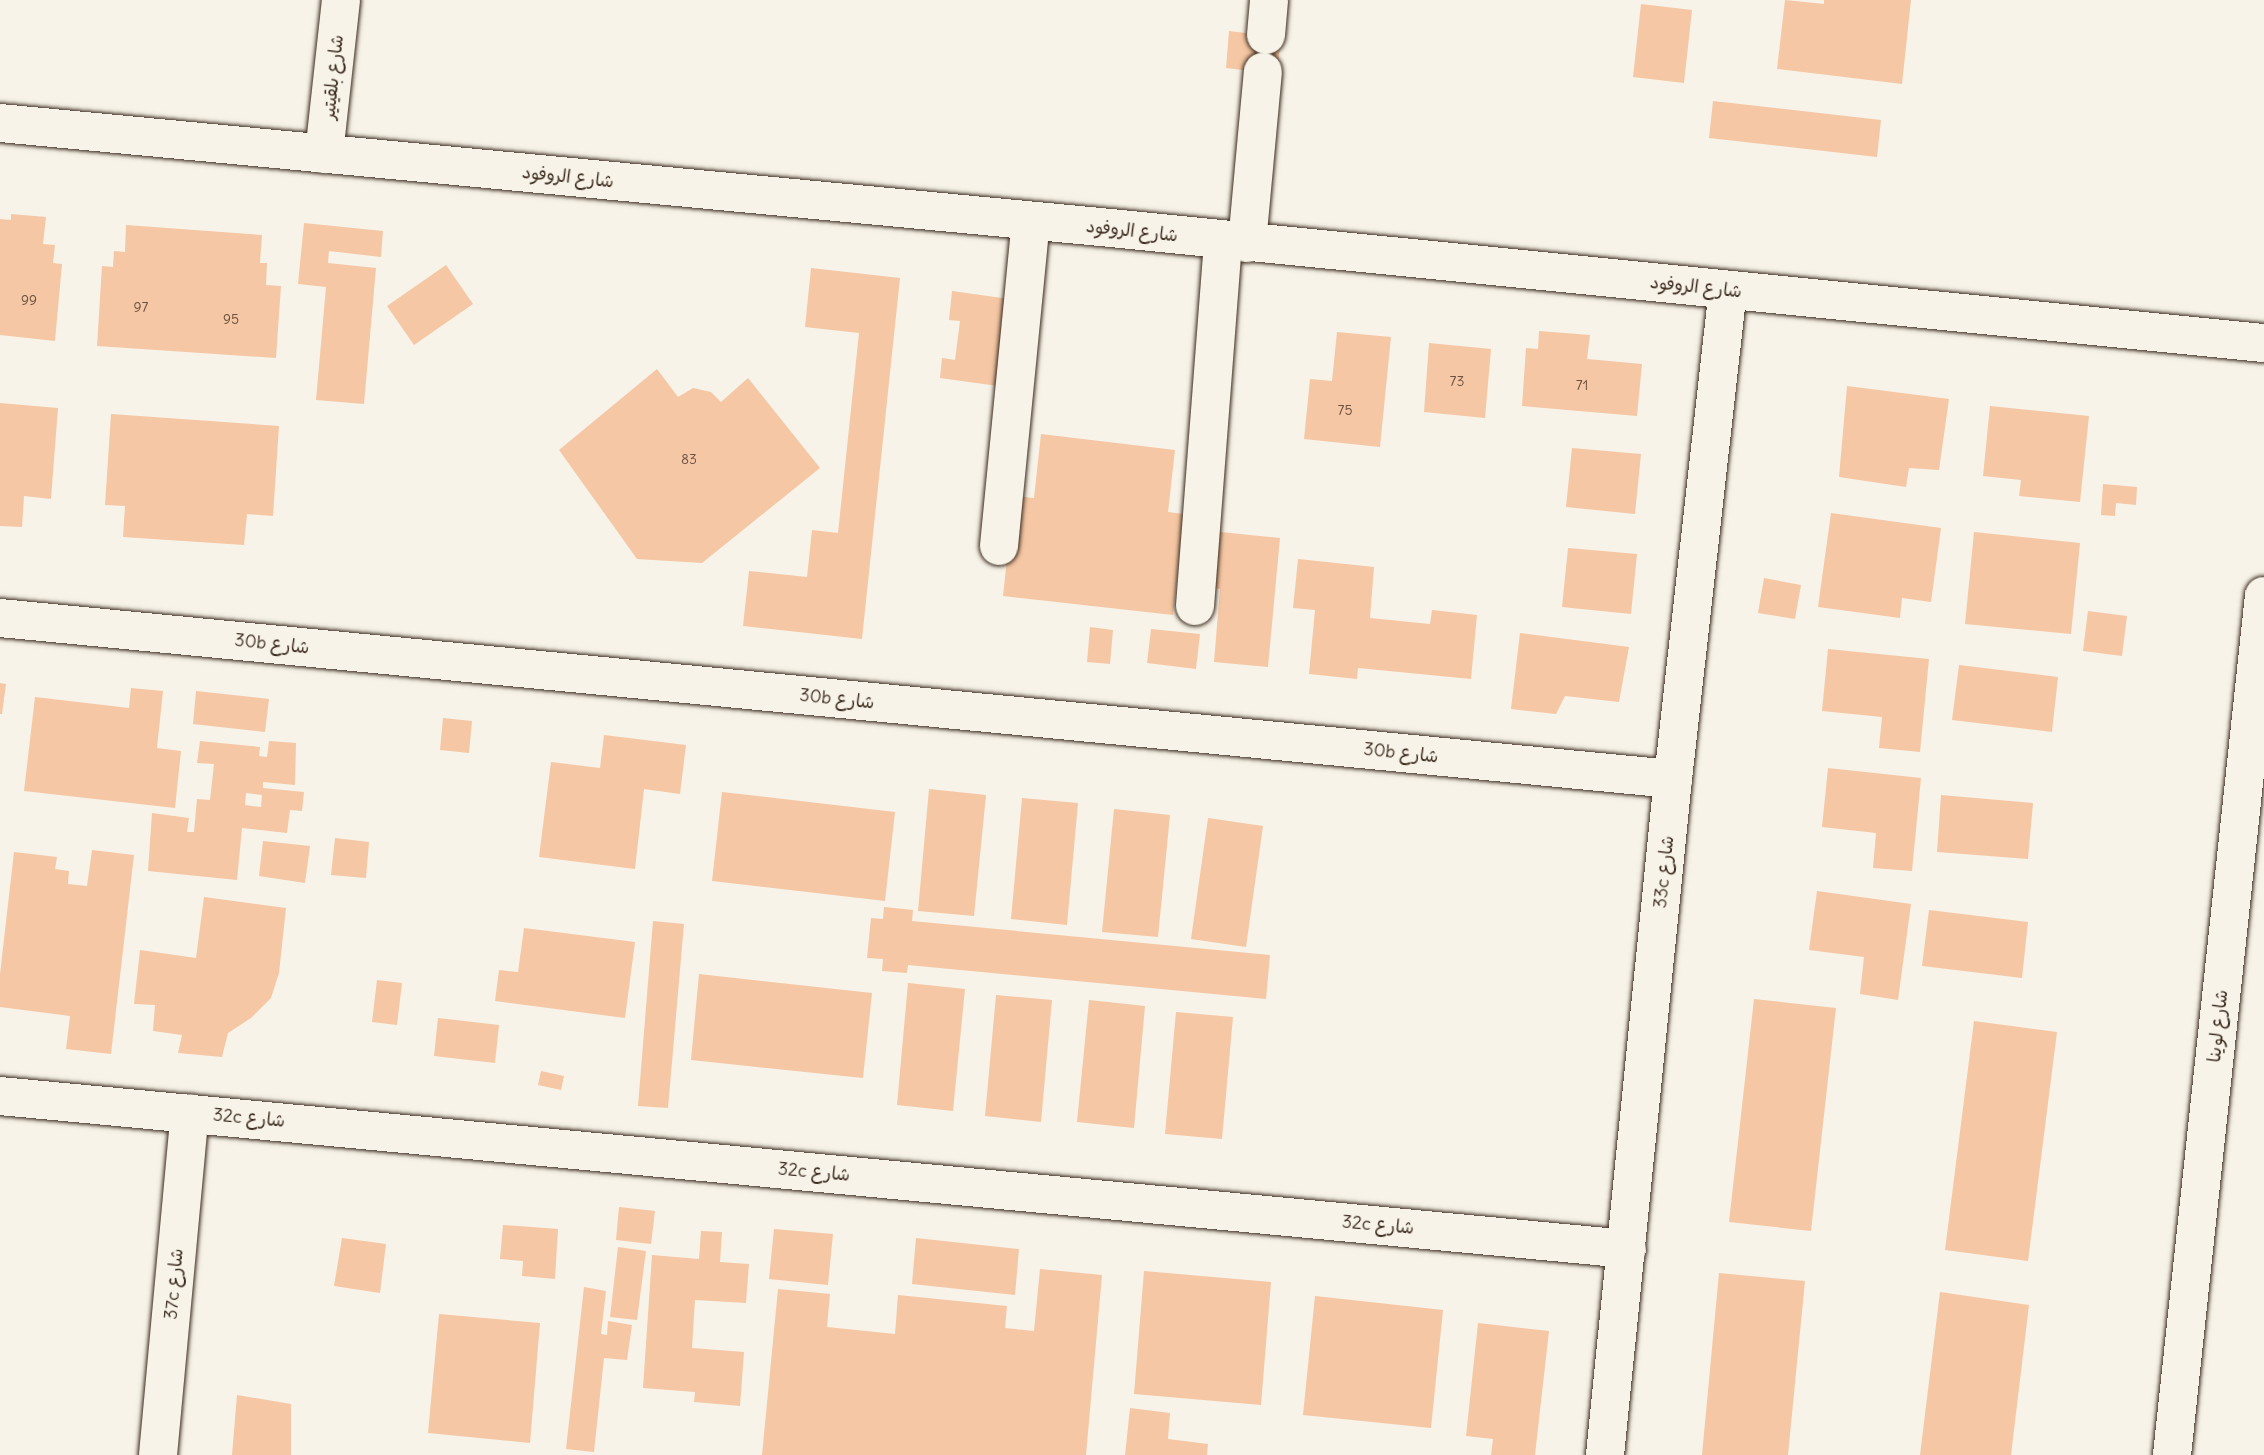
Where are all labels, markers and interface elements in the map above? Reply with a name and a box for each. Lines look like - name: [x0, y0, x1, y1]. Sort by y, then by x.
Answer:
- street label: شارع بلقيتير: [318, 34, 348, 120]
- street label: شارع الروفود: [521, 161, 615, 193]
- street label: شارع الروفود: [1085, 215, 1179, 247]
- street label: شارع الروفود: [1649, 271, 1743, 303]
- house number: 99: [21, 292, 37, 308]
- house number: 97: [134, 299, 148, 315]
- house number: 95: [223, 311, 239, 327]
- house number: 73: [1450, 373, 1464, 389]
- house number: 71: [1576, 377, 1588, 393]
- house number: 75: [1338, 402, 1352, 418]
- house number: 83: [681, 451, 697, 467]
- street label: 30b شارع: [233, 629, 311, 659]
- street label: 30b شارع: [798, 684, 876, 714]
- street label: 30b شارع: [1362, 738, 1440, 768]
- street label: 33c شارع: [1649, 835, 1679, 909]
- street label: شارع لوينا: [2203, 989, 2233, 1063]
- street label: 32c شارع: [212, 1104, 286, 1132]
- street label: 32c شارع: [777, 1158, 851, 1186]
- street label: 32c شارع: [1341, 1211, 1415, 1239]
- street label: 37c شارع: [160, 1247, 188, 1321]

